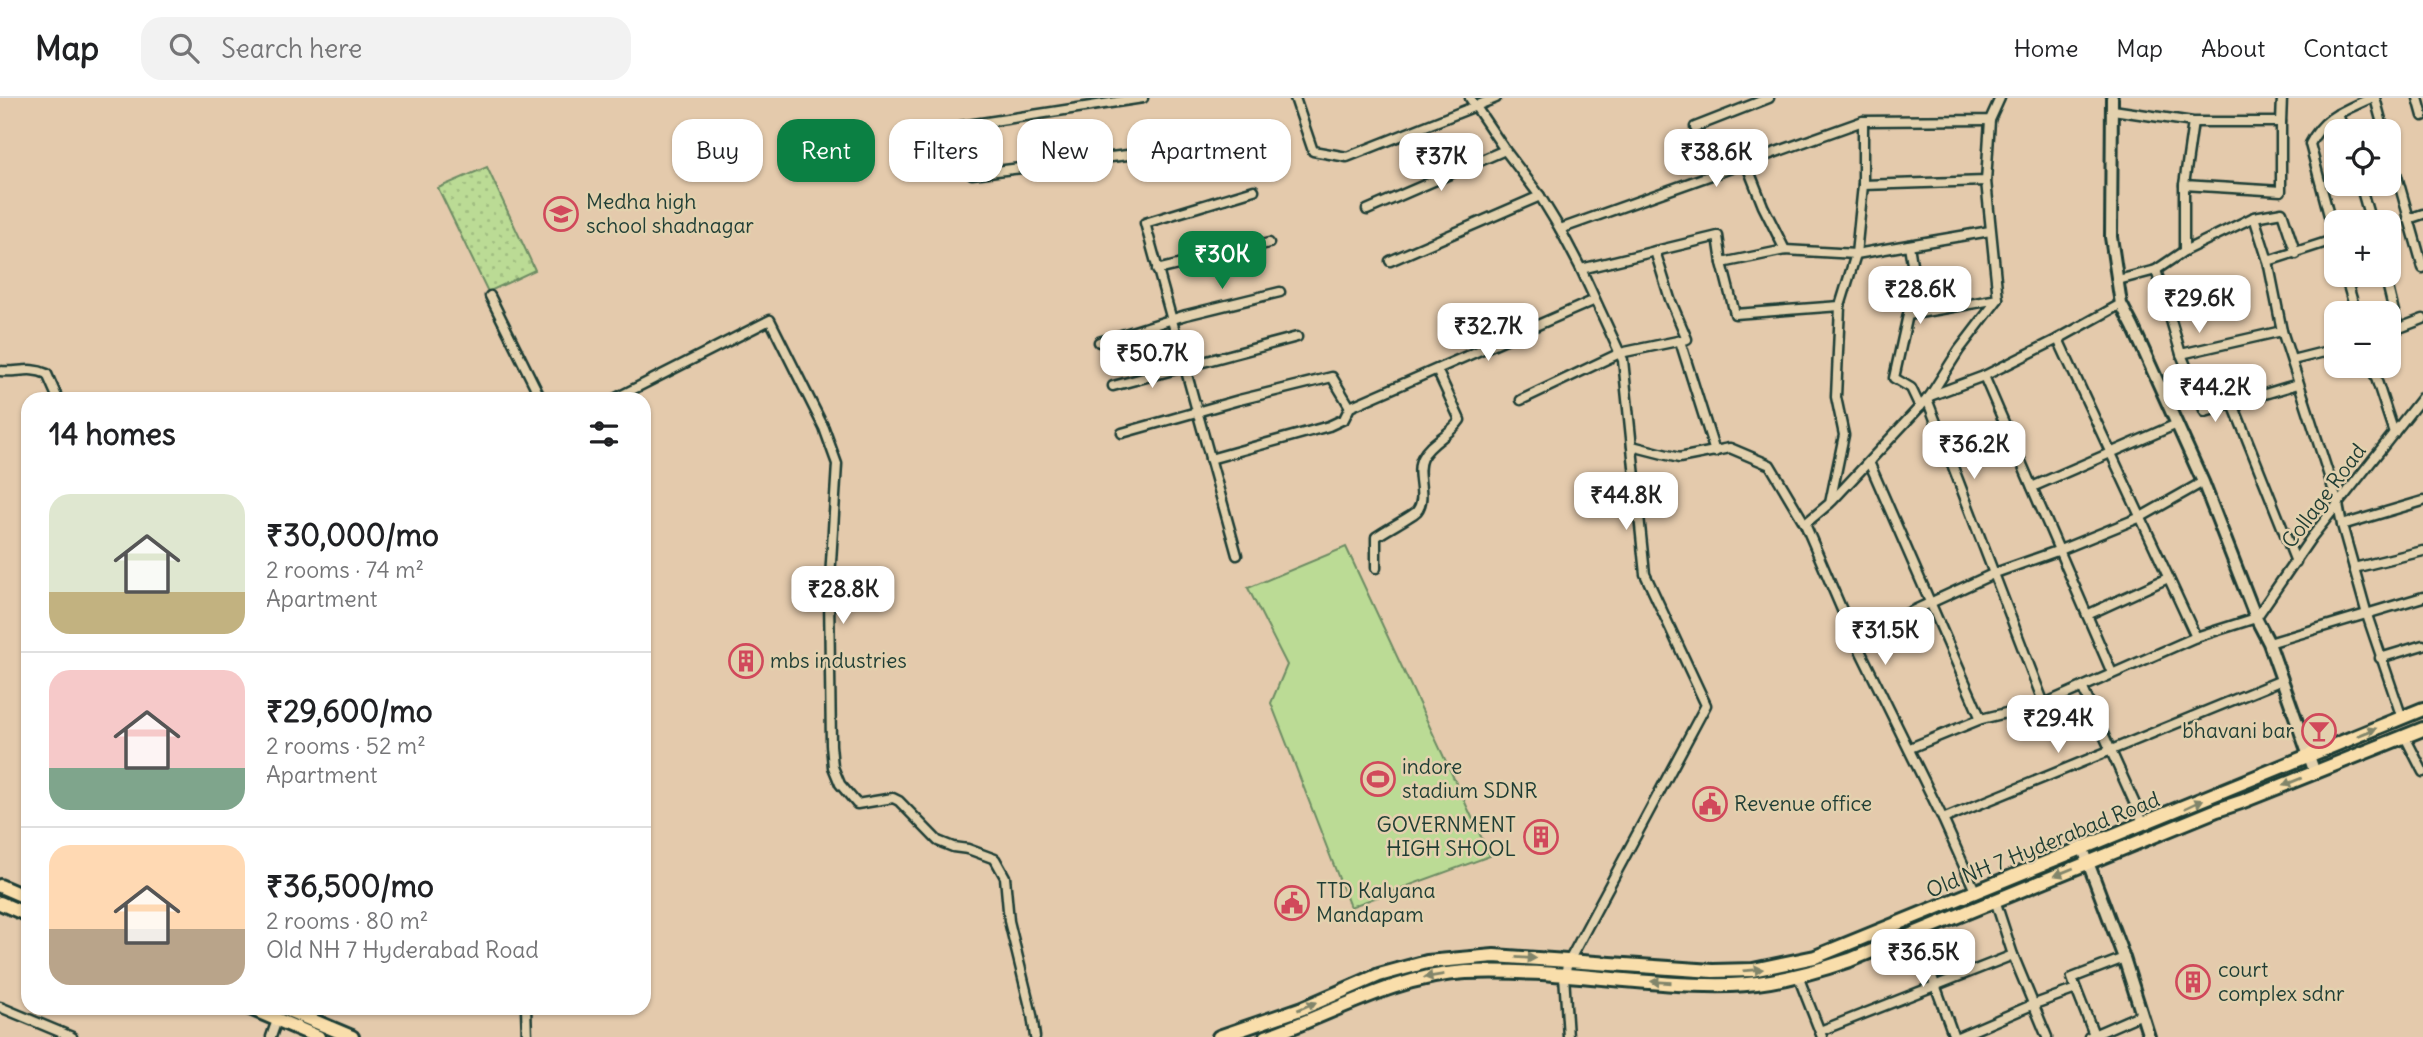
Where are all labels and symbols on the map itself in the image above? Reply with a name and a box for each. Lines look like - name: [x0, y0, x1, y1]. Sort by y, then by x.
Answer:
- pin: ₹38.6K: [1659, 130, 1773, 189]
- pin: ₹37K: [1400, 134, 1482, 193]
- place label: Medha high school shadnagar: [586, 188, 754, 239]
- school or university icon: Medha high school shadnagar: [542, 195, 580, 233]
- pin: ₹30K: [1181, 232, 1263, 291]
- pin: ₹28.6K: [1863, 266, 1977, 326]
- pin: ₹29.6K: [2142, 275, 2256, 335]
- pin: ₹32.7K: [1431, 303, 1545, 363]
- pin: ₹50.7K: [1095, 330, 1209, 390]
- pin: ₹44.2K: [2158, 364, 2272, 424]
- pin: ₹36.2K: [1917, 422, 2031, 481]
- street label: Collage Road: [2276, 438, 2372, 553]
- pin: ₹44.8K: [1569, 472, 1683, 532]
- pin: ₹28.8K: [786, 566, 900, 626]
- pin: ₹31.5K: [1828, 608, 1942, 667]
- building icon: mbs industries: [727, 642, 765, 680]
- place label: mbs industries: [770, 647, 907, 674]
- pin: ₹29.4K: [2001, 696, 2115, 755]
- bar icon: bhavani bar: [2300, 712, 2338, 750]
- place label: bhavani bar: [2182, 717, 2294, 744]
- one-way arrow: [2357, 726, 2378, 737]
- place label: indore stadium SDNR: [1402, 753, 1538, 804]
- sports icon: indore stadium SDNR: [1359, 760, 1397, 798]
- one-way arrow: [2281, 777, 2302, 788]
- public building icon: Revenue office: [1691, 785, 1729, 823]
- street label: Old NH 7 Hyderabad Road: [1922, 785, 2163, 904]
- place label: Revenue office: [1734, 790, 1872, 817]
- one-way arrow: [2184, 798, 2204, 810]
- place label: GOVERNMENT HIGH SHOOL: [1376, 811, 1516, 862]
- building icon: GOVERNMENT HIGH SHOOL: [1522, 818, 1560, 856]
- one-way arrow: [2053, 866, 2074, 877]
- place label: TTD Kalyana Mandapam: [1316, 877, 1435, 928]
- public building icon: TTD Kalyana Mandapam: [1273, 884, 1311, 922]
- pin: ₹36.5K: [1866, 930, 1980, 989]
- one-way arrow: [1515, 953, 1537, 964]
- place label: court complex sdnr: [2218, 956, 2345, 1007]
- building icon: court complex sdnr: [2174, 963, 2212, 1001]
- one-way arrow: [1742, 964, 1764, 975]
- one-way arrow: [1423, 971, 1445, 982]
- one-way arrow: [1650, 976, 1672, 987]
- one-way arrow: [1296, 1000, 1317, 1011]

